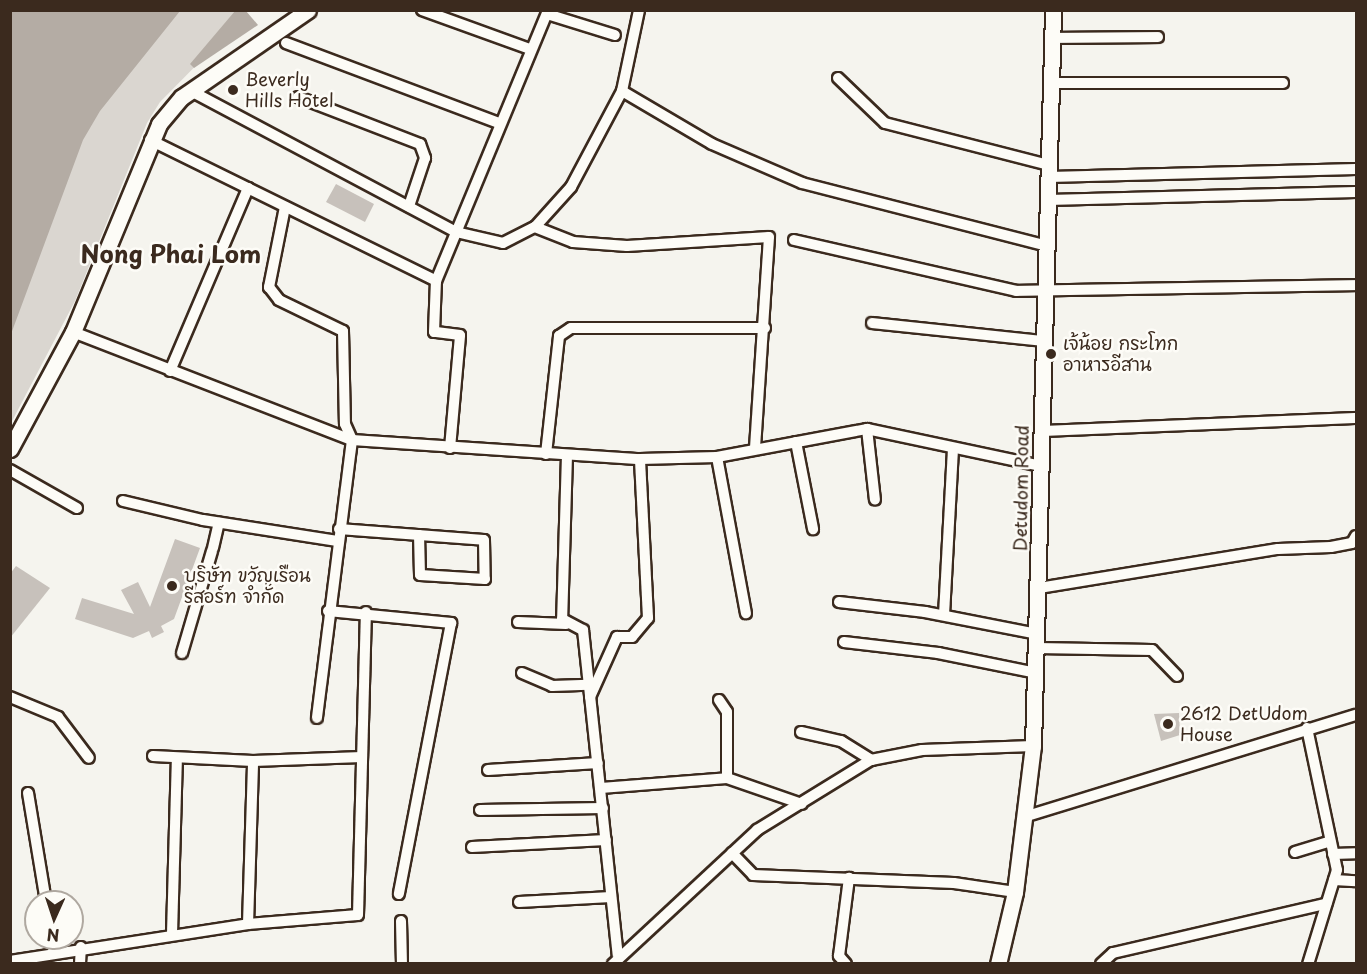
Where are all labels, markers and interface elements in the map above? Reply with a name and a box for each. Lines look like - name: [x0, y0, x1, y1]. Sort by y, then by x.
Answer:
- place label: Beverly Hills Hotel: [245, 69, 334, 112]
- marker: Beverly Hills Hotel: [226, 83, 240, 97]
- district label: Nong Phai Lom: [80, 240, 262, 268]
- place label: เจ้น้อย กระโทก อาหารอีสาน: [1063, 333, 1178, 376]
- marker: เจ้น้อย กระโทก อาหารอีสาน: [1044, 347, 1058, 361]
- street label: Detudom Road: [1009, 424, 1033, 552]
- place label: บริษัท ขวัญเรือน รีสอร์ท จำกัด: [184, 565, 311, 608]
- marker: บริษัท ขวัญเรือน รีสอร์ท จำกัด: [165, 579, 179, 593]
- place label: 2612 DetUdom House: [1180, 703, 1310, 746]
- marker: 2612 DetUdom House: [1161, 717, 1175, 731]
- north arrow: [24, 890, 84, 950]
- text: N: [46, 924, 60, 948]

